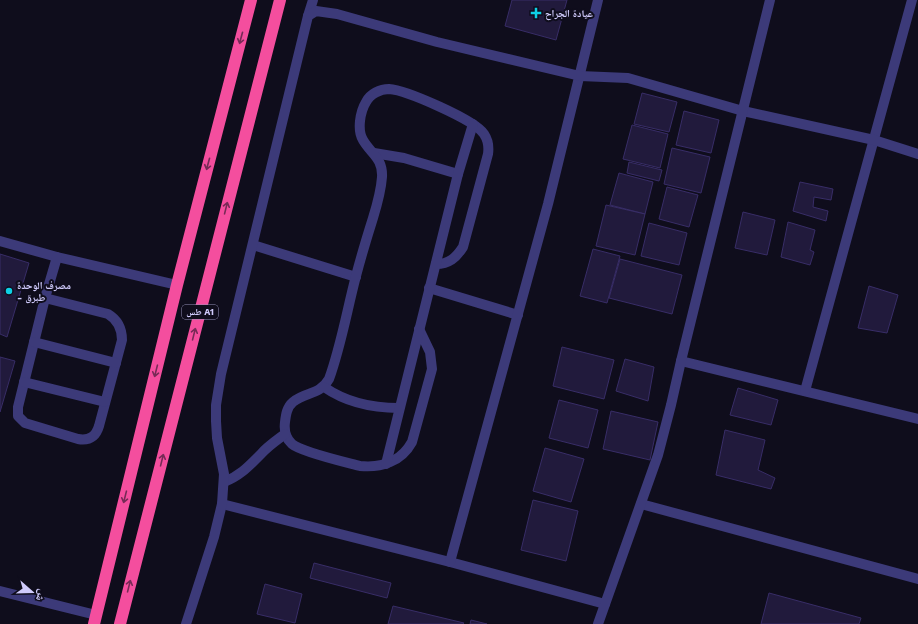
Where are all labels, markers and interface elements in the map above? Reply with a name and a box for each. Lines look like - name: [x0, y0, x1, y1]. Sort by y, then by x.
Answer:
- marker: عيادة الجراح: [530, 7, 542, 19]
- place label: عيادة الجراح: [545, 8, 593, 21]
- one-way arrow: [237, 31, 244, 44]
- one-way arrow: [204, 157, 212, 170]
- one-way arrow: [223, 202, 231, 215]
- place label: مصرف الوحدة - طبرق: [17, 280, 71, 304]
- marker: مصرف الوحدة - طبرق: [4, 286, 14, 296]
- road number: طس A1: [182, 305, 218, 319]
- one-way arrow: [191, 328, 198, 341]
- one-way arrow: [151, 364, 159, 377]
- one-way arrow: [158, 454, 166, 467]
- one-way arrow: [120, 490, 128, 503]
- north arrow: [12, 572, 52, 612]
- one-way arrow: [126, 580, 134, 593]
- text: ش: [32, 587, 49, 603]

